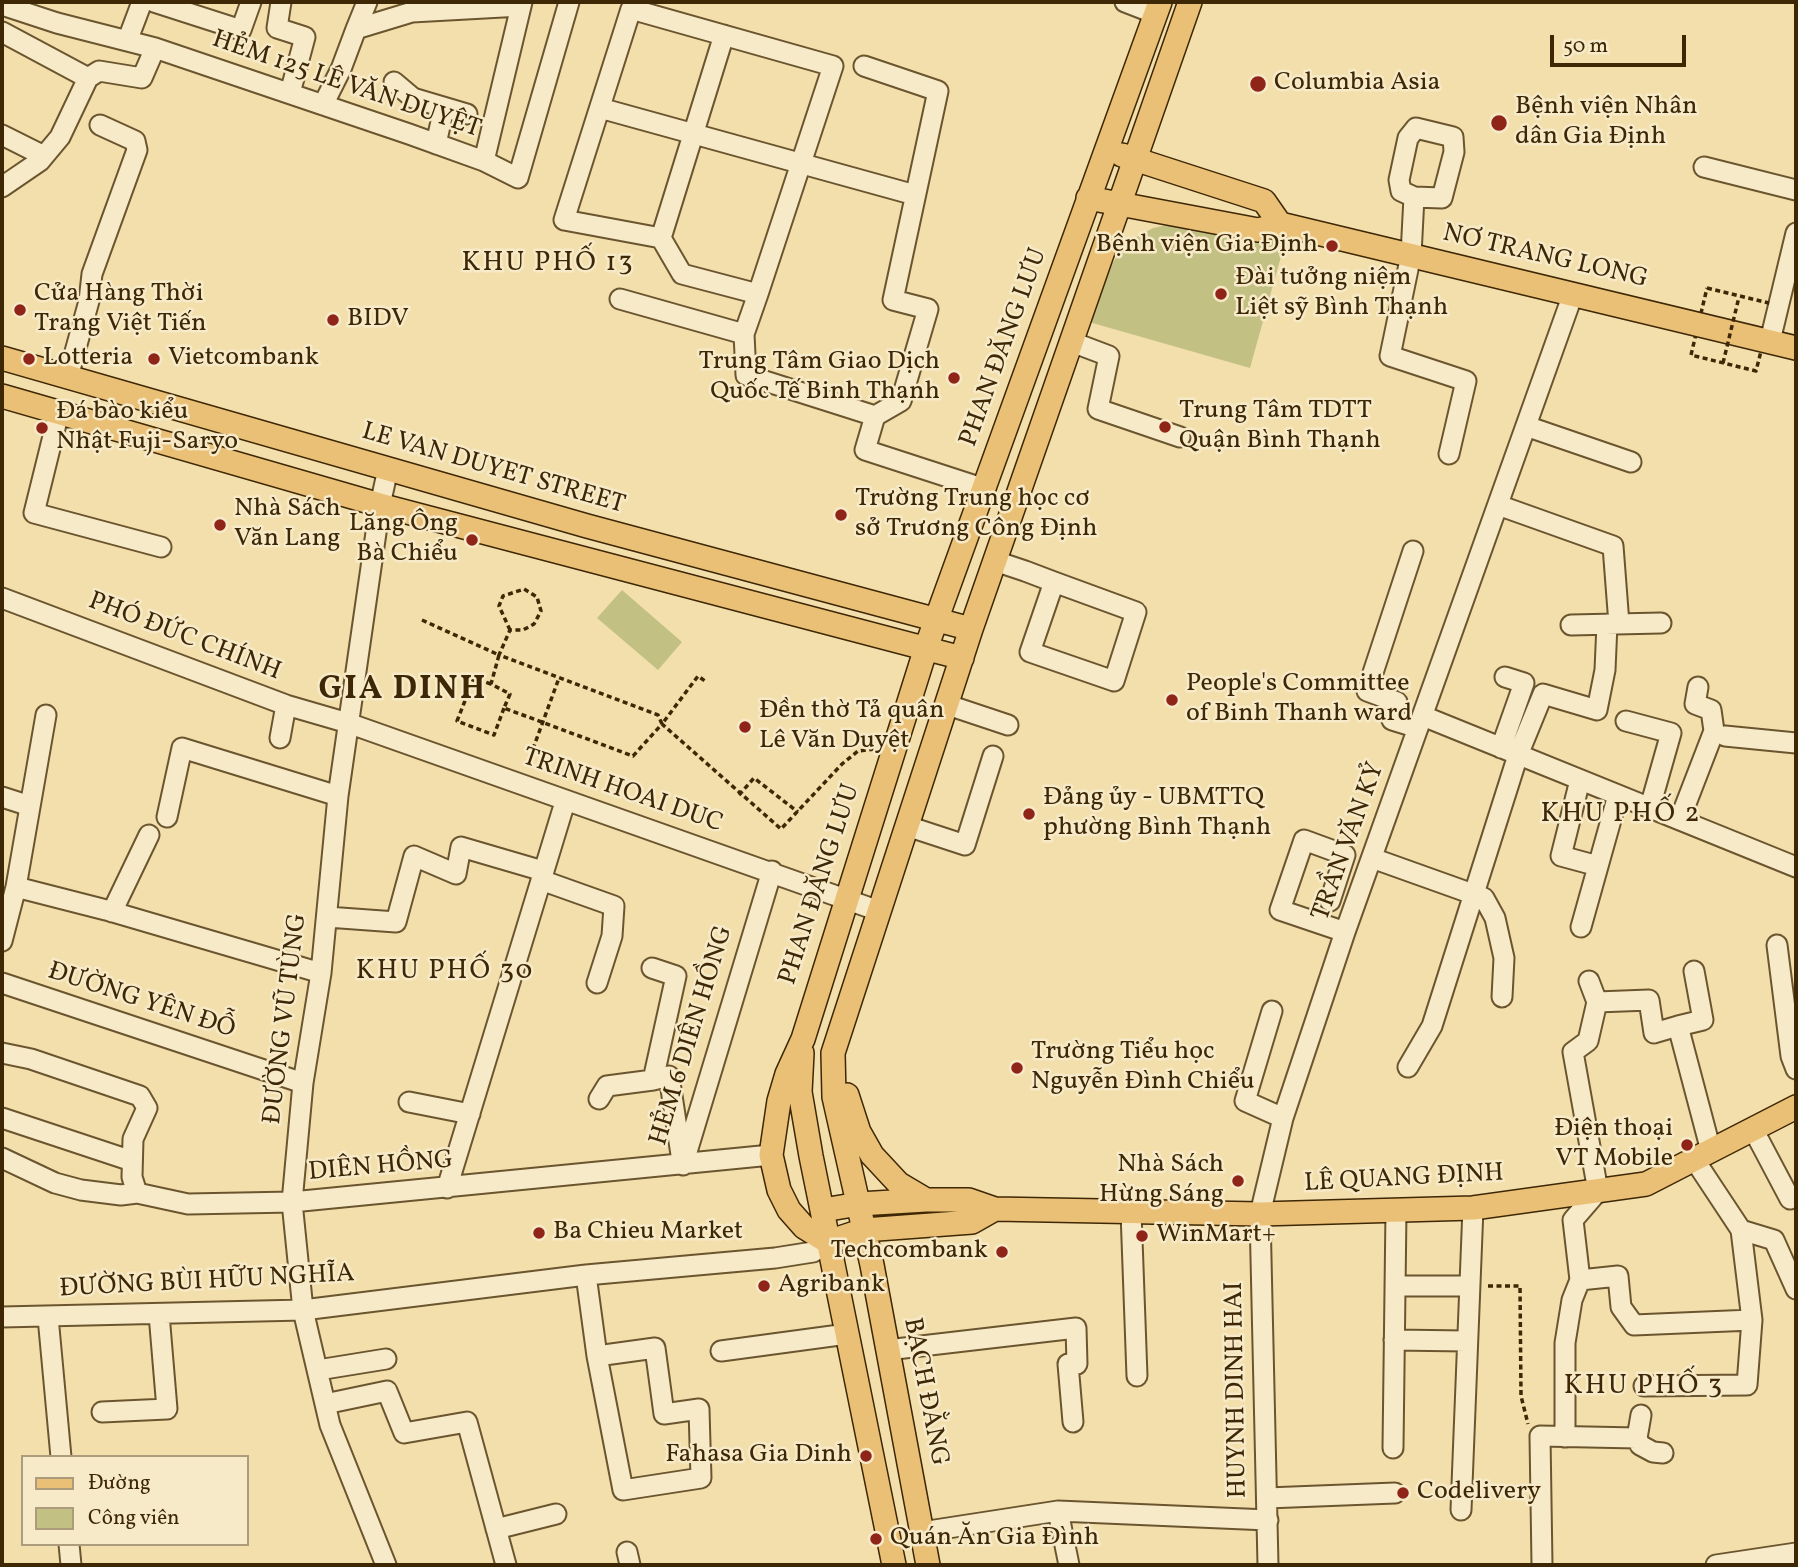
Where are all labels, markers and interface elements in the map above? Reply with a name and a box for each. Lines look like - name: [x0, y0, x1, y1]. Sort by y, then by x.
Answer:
- scale bar: [1553, 21, 1689, 65]
- street label: HẺM 125 LÊ VĂN DUYỆT: [208, 25, 484, 147]
- text: 50 m: [1563, 32, 1608, 61]
- place label: Columbia Asia: [1274, 68, 1440, 100]
- marker: Columbia Asia: [1248, 74, 1268, 94]
- place label: Bệnh viện Nhân dân Gia Định: [1515, 92, 1698, 154]
- marker: Bệnh viện Nhân dân Gia Định: [1489, 113, 1509, 133]
- street label: NƠ TRANG LONG: [1439, 219, 1651, 297]
- place label: Bệnh viện Gia Định: [1096, 230, 1318, 262]
- marker: Bệnh viện Gia Định: [1324, 238, 1340, 254]
- street label: PHAN ĐĂNG LƯU: [955, 244, 1055, 452]
- district label: KHU PHỐ 13: [463, 248, 633, 282]
- place label: Đài tưởng niệm Liệt sỹ Bình Thạnh: [1235, 263, 1448, 324]
- place label: Cửa Hàng Thời Trang Việt Tiến: [34, 279, 207, 340]
- marker: Đài tưởng niệm Liệt sỹ Bình Thạnh: [1213, 286, 1229, 302]
- marker: Cửa Hàng Thời Trang Việt Tiến: [12, 302, 28, 318]
- place label: BIDV: [347, 304, 409, 336]
- marker: BIDV: [325, 312, 341, 328]
- place label: Lotteria: [43, 343, 133, 375]
- place label: Vietcombank: [168, 343, 319, 375]
- place label: Trung Tâm Giao Dịch Quốc Tế Binh Thạnh: [699, 347, 940, 408]
- marker: Lotteria: [21, 351, 37, 367]
- marker: Vietcombank: [146, 351, 162, 367]
- marker: Trung Tâm Giao Dịch Quốc Tế Binh Thạnh: [946, 370, 962, 386]
- place label: Trung Tâm TDTT Quận Bình Thạnh: [1179, 396, 1381, 458]
- place label: Đá bào kiểu Nhật Fuji-Saryo: [56, 397, 238, 458]
- street label: LE VAN DUYET STREET: [358, 417, 628, 523]
- marker: Trung Tâm TDTT Quận Bình Thạnh: [1157, 419, 1173, 435]
- marker: Đá bào kiểu Nhật Fuji-Saryo: [34, 420, 50, 436]
- place label: Trường Trung học cơ sở Trương Công Định: [855, 484, 1097, 546]
- place label: Nhà Sách Văn Lang: [234, 494, 341, 556]
- marker: Trường Trung học cơ sở Trương Công Định: [833, 507, 849, 523]
- place label: Lăng Ông Bà Chiểu: [349, 509, 458, 570]
- marker: Nhà Sách Văn Lang: [212, 517, 228, 533]
- marker: Lăng Ông Bà Chiểu: [464, 532, 480, 548]
- street label: PHÓ ĐỨC CHÍNH: [83, 587, 285, 689]
- place label: People's Committee of Binh Thanh ward: [1186, 669, 1412, 730]
- district label: GIA DINH: [320, 672, 486, 712]
- marker: People's Committee of Binh Thanh ward: [1164, 692, 1180, 708]
- place label: Đền thờ Tả quân Lê Văn Duyệt: [759, 696, 945, 758]
- marker: Đền thờ Tả quân Lê Văn Duyệt: [737, 719, 753, 735]
- street label: TRINH HOAI DUC: [518, 743, 726, 841]
- street label: TRẦN VĂN KỶ: [1307, 759, 1393, 925]
- street label: PHAN ĐĂNG LƯU: [774, 781, 868, 989]
- place label: Đảng ủy - UBMTTQ phường Bình Thạnh: [1043, 783, 1271, 844]
- district label: KHU PHỐ 2: [1542, 799, 1700, 833]
- marker: Đảng ủy - UBMTTQ phường Bình Thạnh: [1021, 806, 1037, 822]
- street label: ĐƯỜNG VŨ TÙNG: [259, 912, 315, 1126]
- street label: HẺM 6 DIÊN HỒNG: [645, 922, 741, 1150]
- district label: KHU PHỐ 30: [357, 956, 533, 990]
- street label: ĐƯỜNG YÊN ĐỖ: [43, 957, 239, 1047]
- place label: Trường Tiểu học Nguyễn Đình Chiểu: [1031, 1037, 1255, 1098]
- marker: Trường Tiểu học Nguyễn Đình Chiểu: [1009, 1060, 1025, 1076]
- place label: Điện thoại VT Mobile: [1554, 1114, 1673, 1176]
- marker: Điện thoại VT Mobile: [1679, 1137, 1695, 1153]
- street label: DIÊN HỒNG: [307, 1146, 455, 1190]
- place label: Nhà Sách Hừng Sáng: [1099, 1150, 1224, 1212]
- street label: LÊ QUANG ĐỊNH: [1303, 1159, 1505, 1201]
- marker: Nhà Sách Hừng Sáng: [1230, 1173, 1246, 1189]
- place label: Ba Chieu Market: [553, 1217, 743, 1249]
- place label: WinMart+: [1156, 1220, 1276, 1252]
- marker: Ba Chieu Market: [531, 1225, 547, 1241]
- marker: WinMart+: [1134, 1228, 1150, 1244]
- place label: Techcombank: [830, 1236, 988, 1268]
- marker: Techcombank: [994, 1244, 1010, 1260]
- street label: ĐƯỜNG BÙI HỮU NGHĨA: [59, 1260, 355, 1306]
- place label: Agribank: [778, 1270, 885, 1302]
- marker: Agribank: [756, 1278, 772, 1294]
- street label: HUYNH DINH HAI: [1221, 1281, 1255, 1499]
- street label: BẠCH ĐẰNG: [894, 1315, 954, 1469]
- district label: KHU PHỐ 3: [1565, 1371, 1723, 1405]
- place label: Fahasa Gia Dinh: [665, 1440, 852, 1472]
- marker: Fahasa Gia Dinh: [858, 1448, 874, 1464]
- legend: [21, 1455, 248, 1546]
- text: Đường: [88, 1469, 151, 1498]
- place label: Codelivery: [1417, 1477, 1541, 1509]
- marker: Codelivery: [1395, 1485, 1411, 1501]
- text: Công viên: [88, 1504, 180, 1533]
- place label: Quán Ăn Gia Đình: [890, 1523, 1099, 1555]
- marker: Quán Ăn Gia Đình: [868, 1531, 884, 1547]

